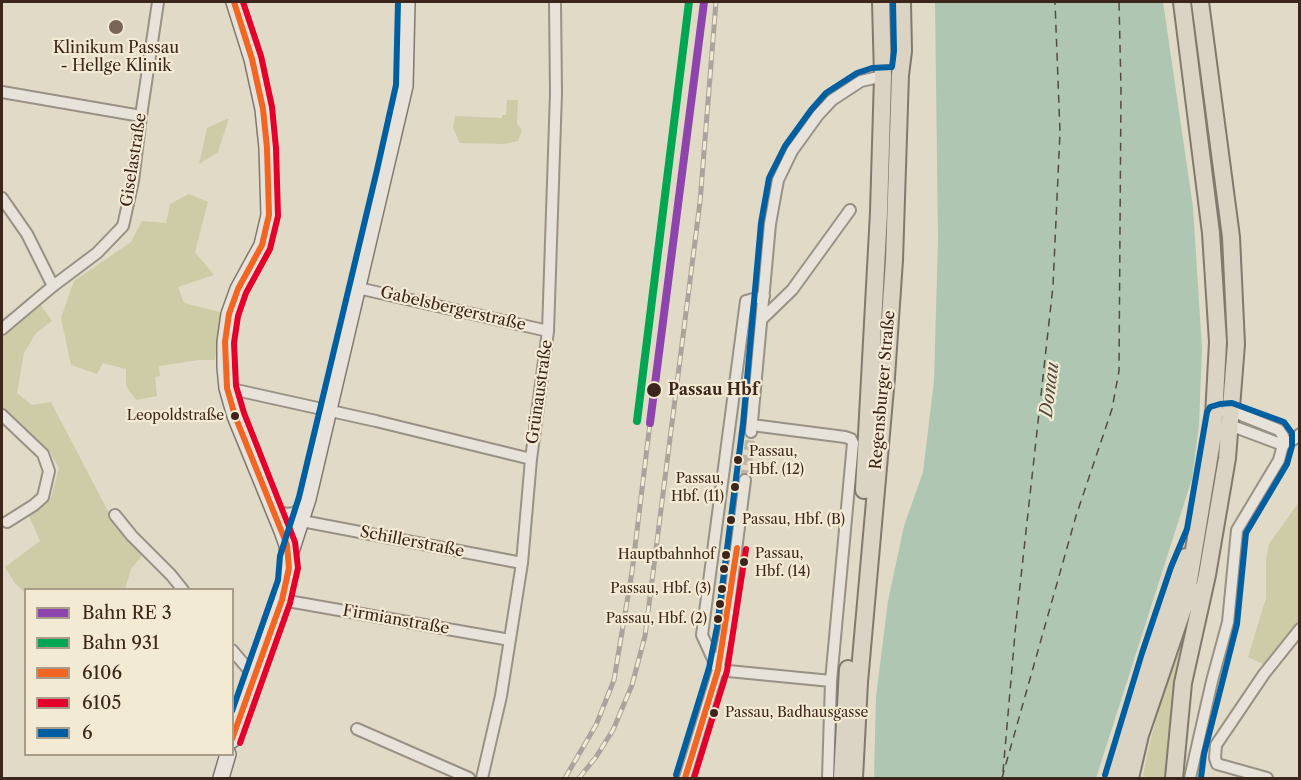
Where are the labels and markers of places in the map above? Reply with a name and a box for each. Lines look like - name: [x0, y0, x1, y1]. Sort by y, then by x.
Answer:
- marker: Klinikum Passau - Hellge Klinik: [107, 18, 125, 36]
- place label: Klinikum Passau - Hellge Klinik: [53, 38, 179, 76]
- place label: Passau Hbf: [668, 380, 758, 400]
- marker: Passau Hbf: [645, 381, 663, 399]
- place label: Leopoldstraße: [127, 408, 224, 424]
- marker: Leopoldstraße: [229, 410, 241, 422]
- place label: Passau, Hbf. (12): [749, 444, 804, 476]
- marker: Passau, Hbf. (12): [732, 454, 744, 466]
- place label: Passau, Hbf. (11): [671, 471, 724, 503]
- marker: Passau, Hbf. (11): [729, 481, 741, 493]
- place label: Passau, Hbf. (B): [742, 512, 845, 528]
- marker: Passau, Hbf. (B): [725, 514, 737, 526]
- place label: Passau, Hbf. (14): [755, 546, 810, 578]
- place label: Hauptbahnhof: [618, 547, 715, 563]
- marker: Hauptbahnhof: [720, 549, 732, 561]
- marker: Passau, Hbf. (14): [738, 556, 750, 568]
- unlabelled marker: [718, 563, 730, 575]
- place label: Passau, Hbf. (3): [610, 581, 711, 597]
- marker: Passau, Hbf. (3): [716, 583, 728, 595]
- unlabelled marker: [714, 598, 726, 610]
- place label: Passau, Hbf. (2): [606, 611, 707, 627]
- marker: Passau, Hbf. (2): [712, 613, 724, 625]
- place label: Passau, Badhausgasse: [725, 705, 868, 721]
- marker: Passau, Badhausgasse: [708, 707, 720, 719]

